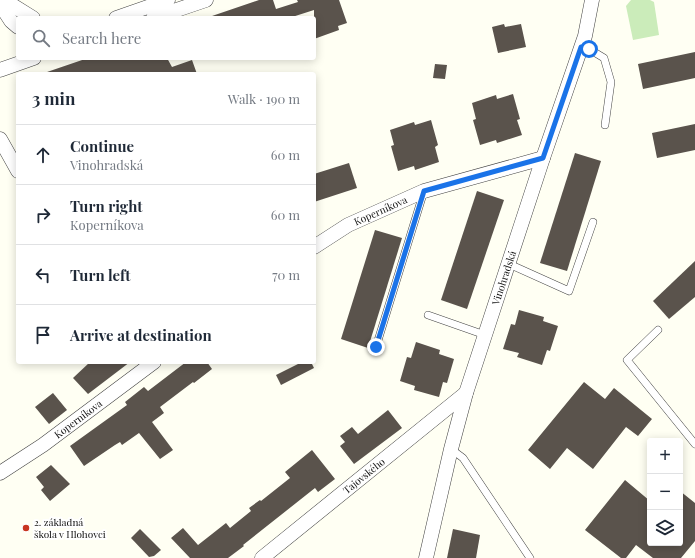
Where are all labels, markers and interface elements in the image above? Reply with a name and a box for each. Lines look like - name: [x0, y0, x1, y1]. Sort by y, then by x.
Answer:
- search box: [16, 16, 316, 60]
- icon: search: [30, 27, 52, 49]
- text: Search here: [62, 28, 141, 48]
- route start: [580, 40, 598, 58]
- text: 3 min: [32, 87, 75, 109]
- text: Walk · 190 m: [228, 90, 300, 107]
- text: Continue: [70, 136, 134, 156]
- icon: ahead: [32, 144, 54, 166]
- text: 60 m: [271, 146, 300, 163]
- text: Vinohradská: [70, 156, 143, 173]
- street label: Koperníkova: [352, 193, 409, 228]
- text: Turn right: [70, 196, 143, 216]
- icon: right: [32, 204, 54, 226]
- text: 60 m: [271, 206, 300, 223]
- text: Koperníkova: [70, 216, 144, 233]
- street label: Vinohradská: [488, 249, 519, 308]
- icon: left: [32, 264, 54, 286]
- text: Turn left: [70, 265, 131, 285]
- text: 70 m: [272, 266, 300, 283]
- icon: arrive: [32, 324, 54, 346]
- text: Arrive at destination: [70, 325, 212, 345]
- route end: [367, 338, 385, 356]
- street label: Koperníkova: [51, 396, 105, 441]
- map controls: [647, 438, 683, 546]
- button: +: [647, 438, 683, 474]
- street label: Tajovského: [340, 454, 388, 497]
- button: −: [647, 474, 683, 510]
- button: layers: [647, 510, 683, 546]
- place label: 2. základná škola v Hlohovci: [34, 515, 106, 541]
- marker: 2. základná škola v Hlohovci: [21, 523, 31, 533]

